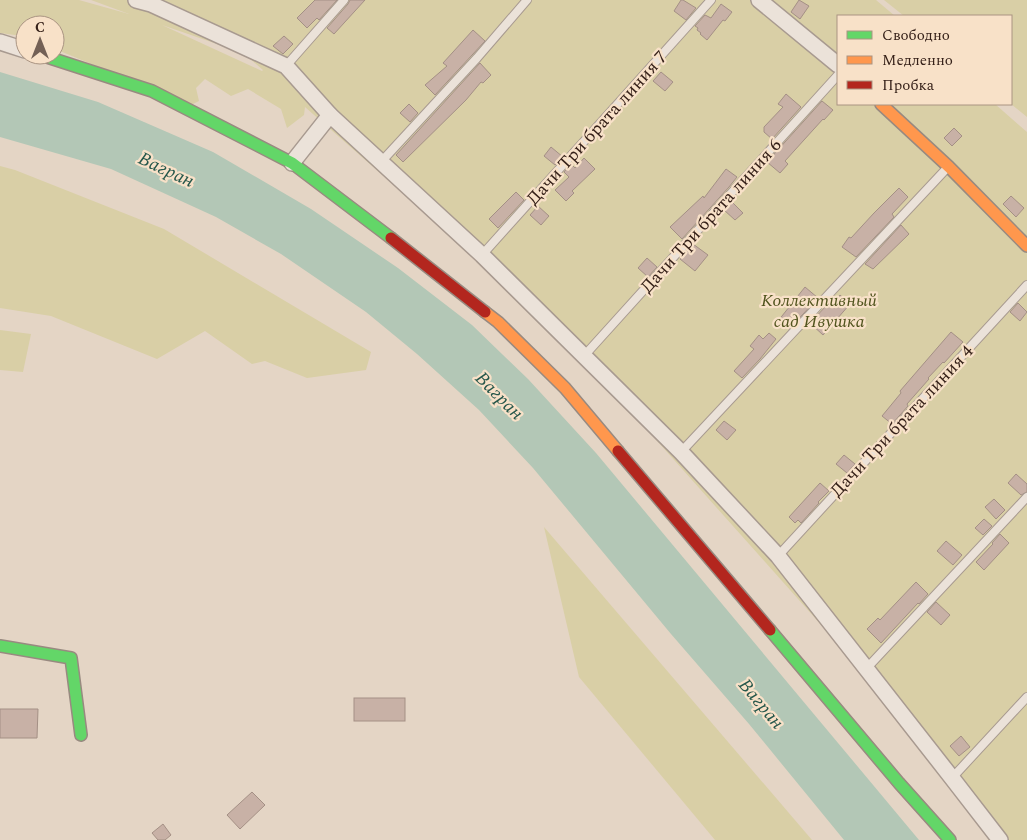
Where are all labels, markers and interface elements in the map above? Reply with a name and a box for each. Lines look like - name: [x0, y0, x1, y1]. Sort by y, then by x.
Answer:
- north arrow: [15, 15, 65, 65]
- legend: [837, 15, 1012, 105]
- text: С: [35, 17, 45, 38]
- text: Свободно: [882, 24, 950, 47]
- street label: Дачи Три брата линия 7: [520, 45, 674, 211]
- text: Медленно: [882, 49, 953, 72]
- text: Пробка: [882, 74, 935, 97]
- street label: Дачи Три брата линия 6: [634, 133, 788, 299]
- water label: Вагран: [133, 144, 199, 196]
- park label: Коллективный сад Ивушка: [761, 287, 878, 335]
- street label: Дачи Три брата линия 4: [824, 339, 980, 503]
- water label: Вагран: [468, 365, 530, 427]
- water label: Вагран: [731, 672, 791, 736]

